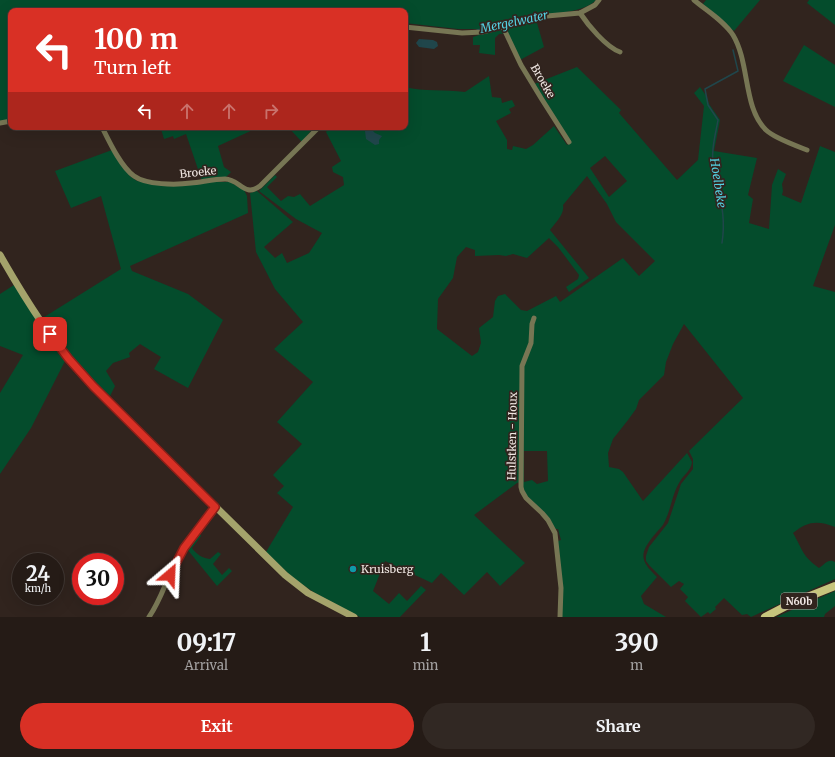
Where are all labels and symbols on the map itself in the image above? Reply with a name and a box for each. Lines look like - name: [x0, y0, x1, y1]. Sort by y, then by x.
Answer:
- water label: Mergelwater: [478, 7, 550, 36]
- street label: Broeke: [528, 62, 558, 101]
- water label: Hoelbeke: [707, 156, 730, 209]
- street label: Broeke: [179, 163, 217, 181]
- pin: [33, 317, 67, 351]
- street label: Hulstken - Houx: [504, 391, 520, 480]
- speed limit sign: 30: [72, 553, 124, 605]
- position arrow: [149, 554, 191, 596]
- place label: Kruisberg: [361, 562, 414, 576]
- marker: Kruisberg: [348, 564, 358, 574]
- road number: N60b: [781, 593, 817, 609]

